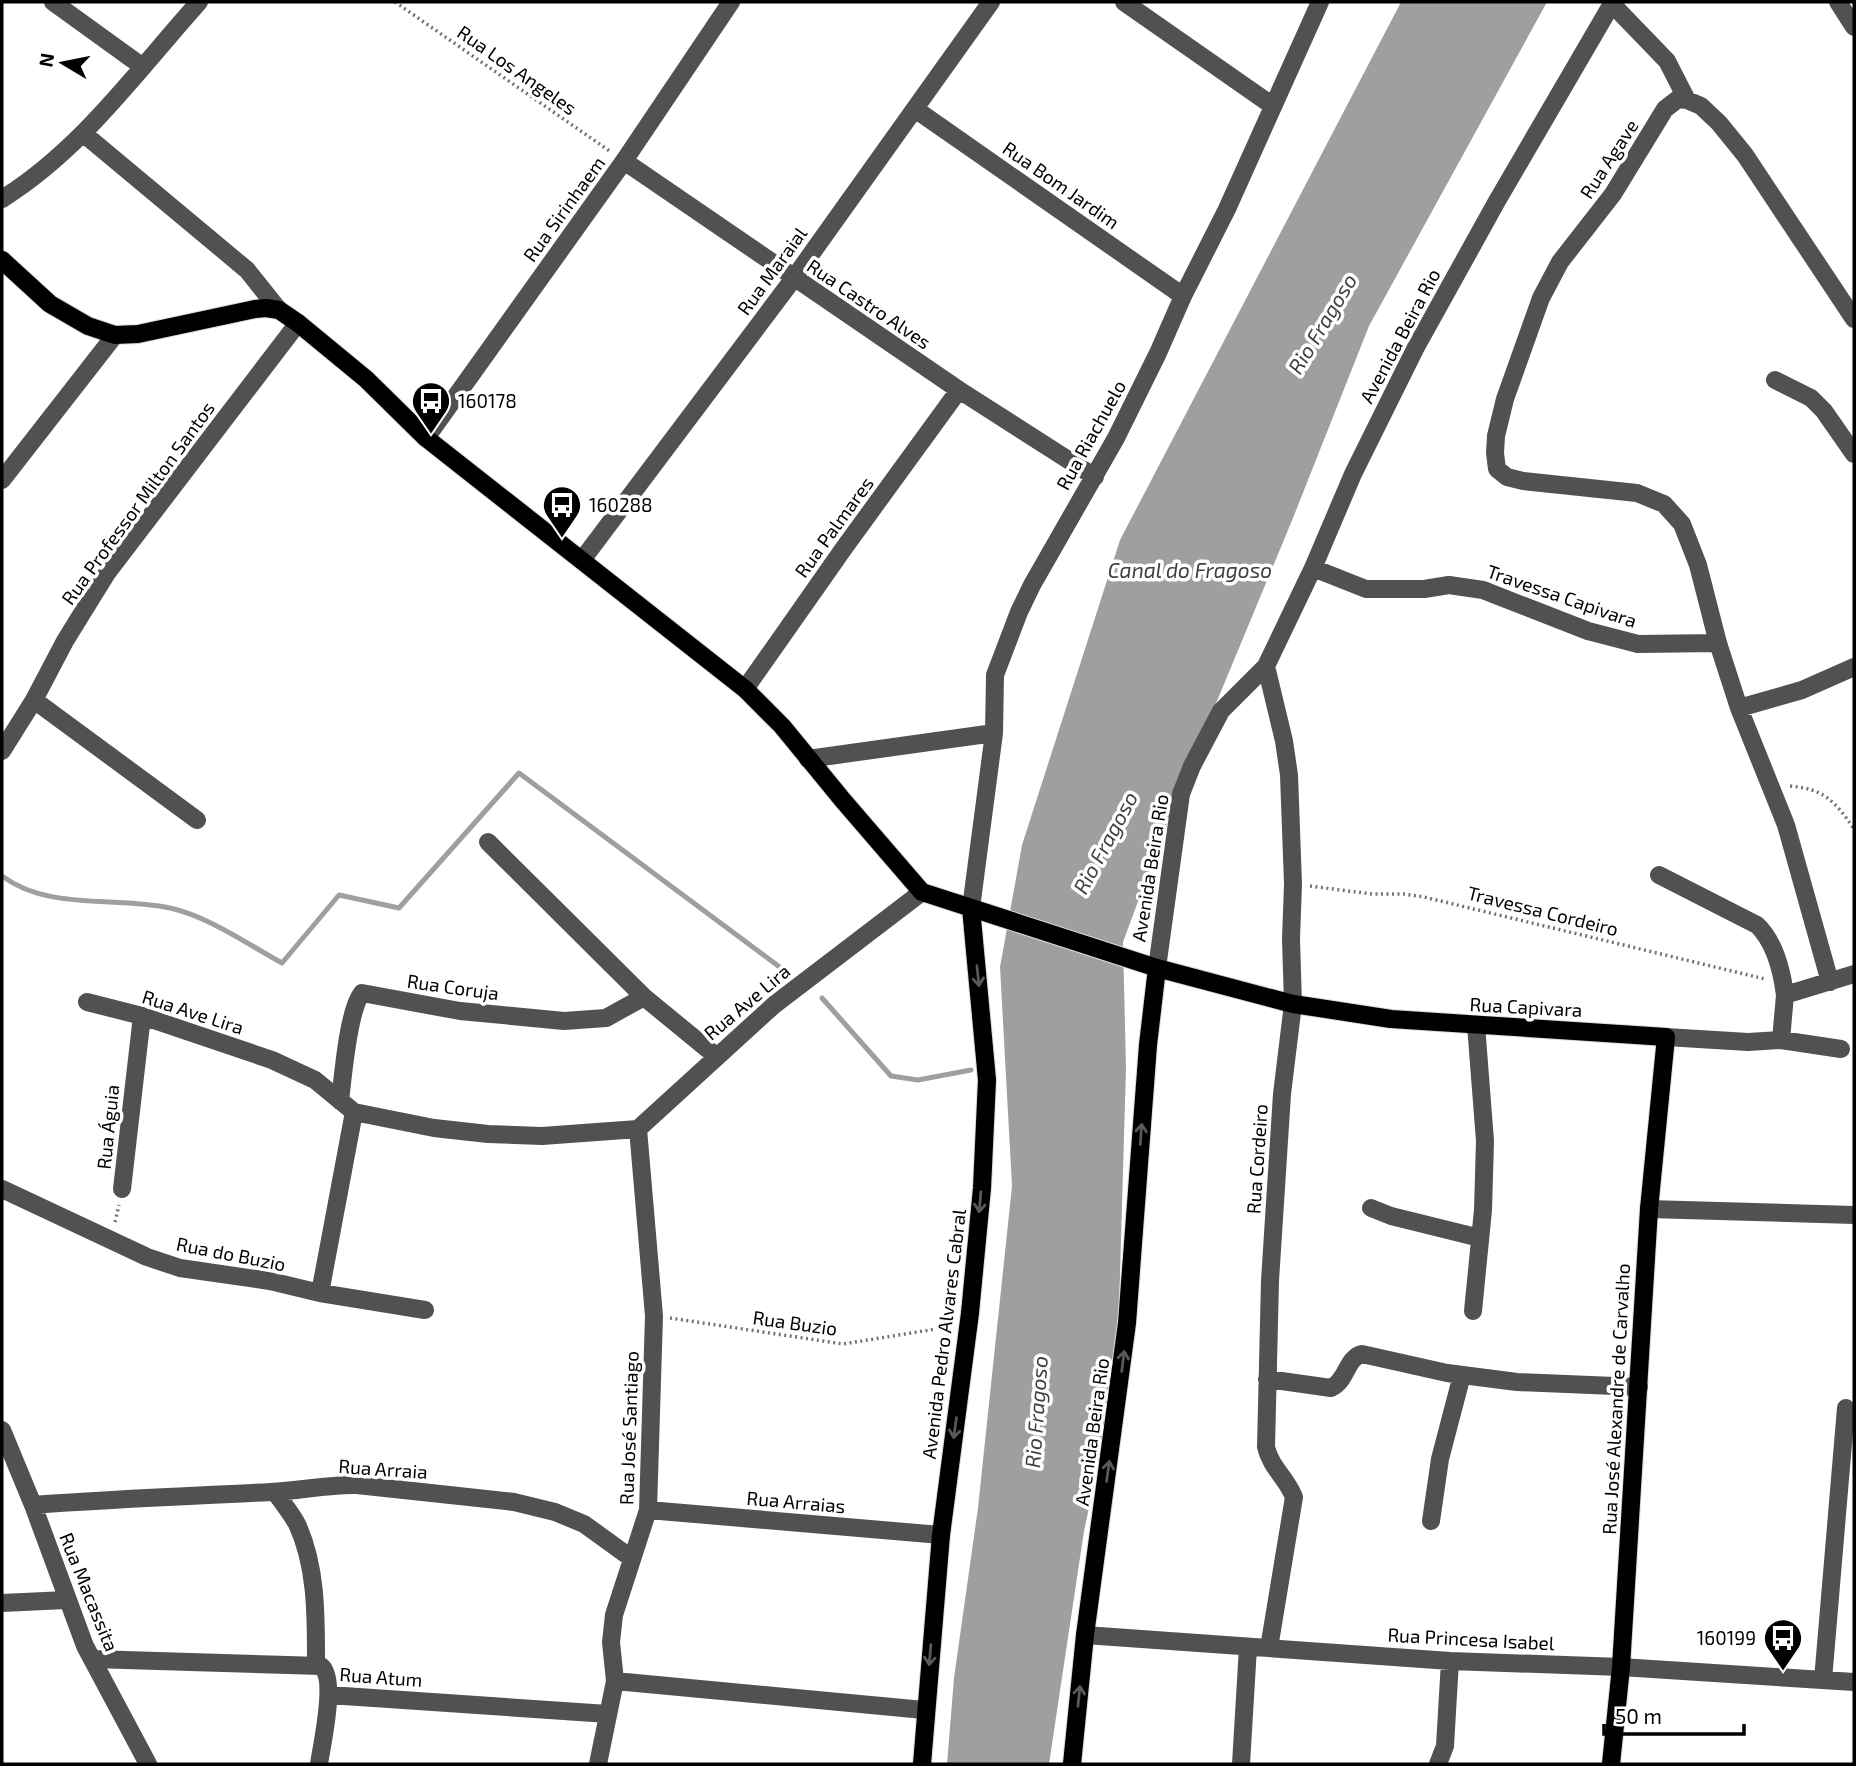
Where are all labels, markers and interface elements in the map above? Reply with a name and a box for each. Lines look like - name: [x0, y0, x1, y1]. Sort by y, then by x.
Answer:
- street label: Rua Los Angeles: [453, 20, 581, 119]
- north arrow: [28, 28, 98, 98]
- text: N: [33, 51, 58, 69]
- street label: Rua Agave: [1575, 115, 1643, 203]
- street label: Rua Bom Jardim: [999, 136, 1124, 233]
- street label: Rua Sirinhaem: [518, 152, 609, 266]
- street label: Rua Maraial: [732, 222, 811, 319]
- street label: Rua Castro Alves: [803, 254, 935, 353]
- street label: Avenida Beira Rio: [1354, 265, 1445, 407]
- water label: Rio Fragoso: [1282, 269, 1361, 378]
- street label: Rua Riachuelo: [1051, 376, 1130, 494]
- bus stop icon: 160178: [410, 380, 452, 435]
- place label: 160178: [458, 389, 517, 412]
- street label: Rua Professor Milton Santos: [56, 397, 219, 609]
- street label: Rua Palmares: [789, 472, 878, 582]
- bus stop icon: 160288: [541, 484, 583, 539]
- place label: 160288: [589, 493, 653, 516]
- water label: Canal do Fragoso: [1108, 557, 1272, 582]
- street label: Travessa Capivara: [1484, 559, 1640, 632]
- water label: Rio Fragoso: [1067, 787, 1142, 898]
- street label: Avenida Beira Rio: [1126, 792, 1173, 943]
- street label: Travessa Cordeiro: [1465, 881, 1621, 940]
- street label: Rua Ave Lira: [699, 959, 794, 1044]
- one-way arrow: [971, 964, 984, 986]
- street label: Rua Coruja: [406, 969, 500, 1004]
- street label: Rua Ave Lira: [140, 984, 247, 1039]
- street label: Rua Capivara: [1469, 992, 1583, 1021]
- street label: Rua Águia: [92, 1083, 123, 1171]
- street label: Rua Cordeiro: [1241, 1103, 1272, 1215]
- one-way arrow: [1135, 1124, 1148, 1146]
- one-way arrow: [974, 1191, 987, 1213]
- street label: Avenida Pedro Alvares Cabral: [917, 1207, 970, 1460]
- street label: Rua do Buzio: [174, 1232, 288, 1275]
- street label: Rua José Alexandre de Carvalho: [1597, 1263, 1634, 1535]
- street label: Rua Buzio: [751, 1305, 839, 1340]
- one-way arrow: [1116, 1350, 1129, 1373]
- street label: Rua José Santiago: [614, 1351, 643, 1505]
- water label: Rio Fragoso: [1019, 1355, 1052, 1469]
- street label: Avenida Beira Rio: [1070, 1356, 1113, 1507]
- one-way arrow: [948, 1417, 961, 1439]
- street label: Rua Arraia: [338, 1454, 428, 1483]
- one-way arrow: [1102, 1460, 1115, 1483]
- street label: Rua Arraias: [746, 1486, 846, 1517]
- street label: Rua Macassita: [55, 1529, 124, 1654]
- bus stop icon: 160199: [1762, 1617, 1804, 1672]
- street label: Rua Princesa Isabel: [1387, 1623, 1555, 1654]
- place label: 160199: [1697, 1626, 1756, 1649]
- one-way arrow: [923, 1643, 936, 1665]
- street label: Rua Atum: [339, 1662, 423, 1691]
- one-way arrow: [1073, 1686, 1086, 1708]
- scale bar: [1604, 1692, 1744, 1736]
- text: 50 m: [1615, 1703, 1662, 1728]

